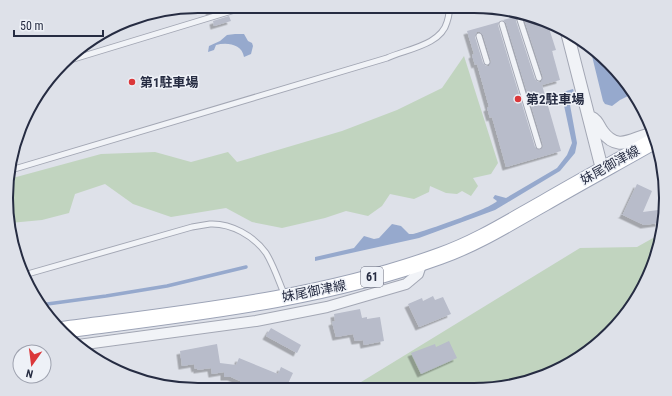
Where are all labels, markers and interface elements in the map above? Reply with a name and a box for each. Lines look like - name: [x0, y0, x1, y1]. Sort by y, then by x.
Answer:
- scale bar: [14, 12, 103, 38]
- text: 50 m: [20, 19, 44, 33]
- place label: 第1駐車場: [140, 75, 199, 90]
- marker: 第1駐車場: [127, 77, 137, 87]
- place label: 第2駐車場: [526, 92, 585, 107]
- marker: 第2駐車場: [513, 94, 523, 104]
- street label: 妹尾御津線: [578, 143, 642, 187]
- road number: 61: [361, 267, 383, 287]
- street label: 妹尾御津線: [281, 277, 347, 305]
- north arrow: [12, 344, 52, 384]
- text: N: [25, 366, 35, 380]

